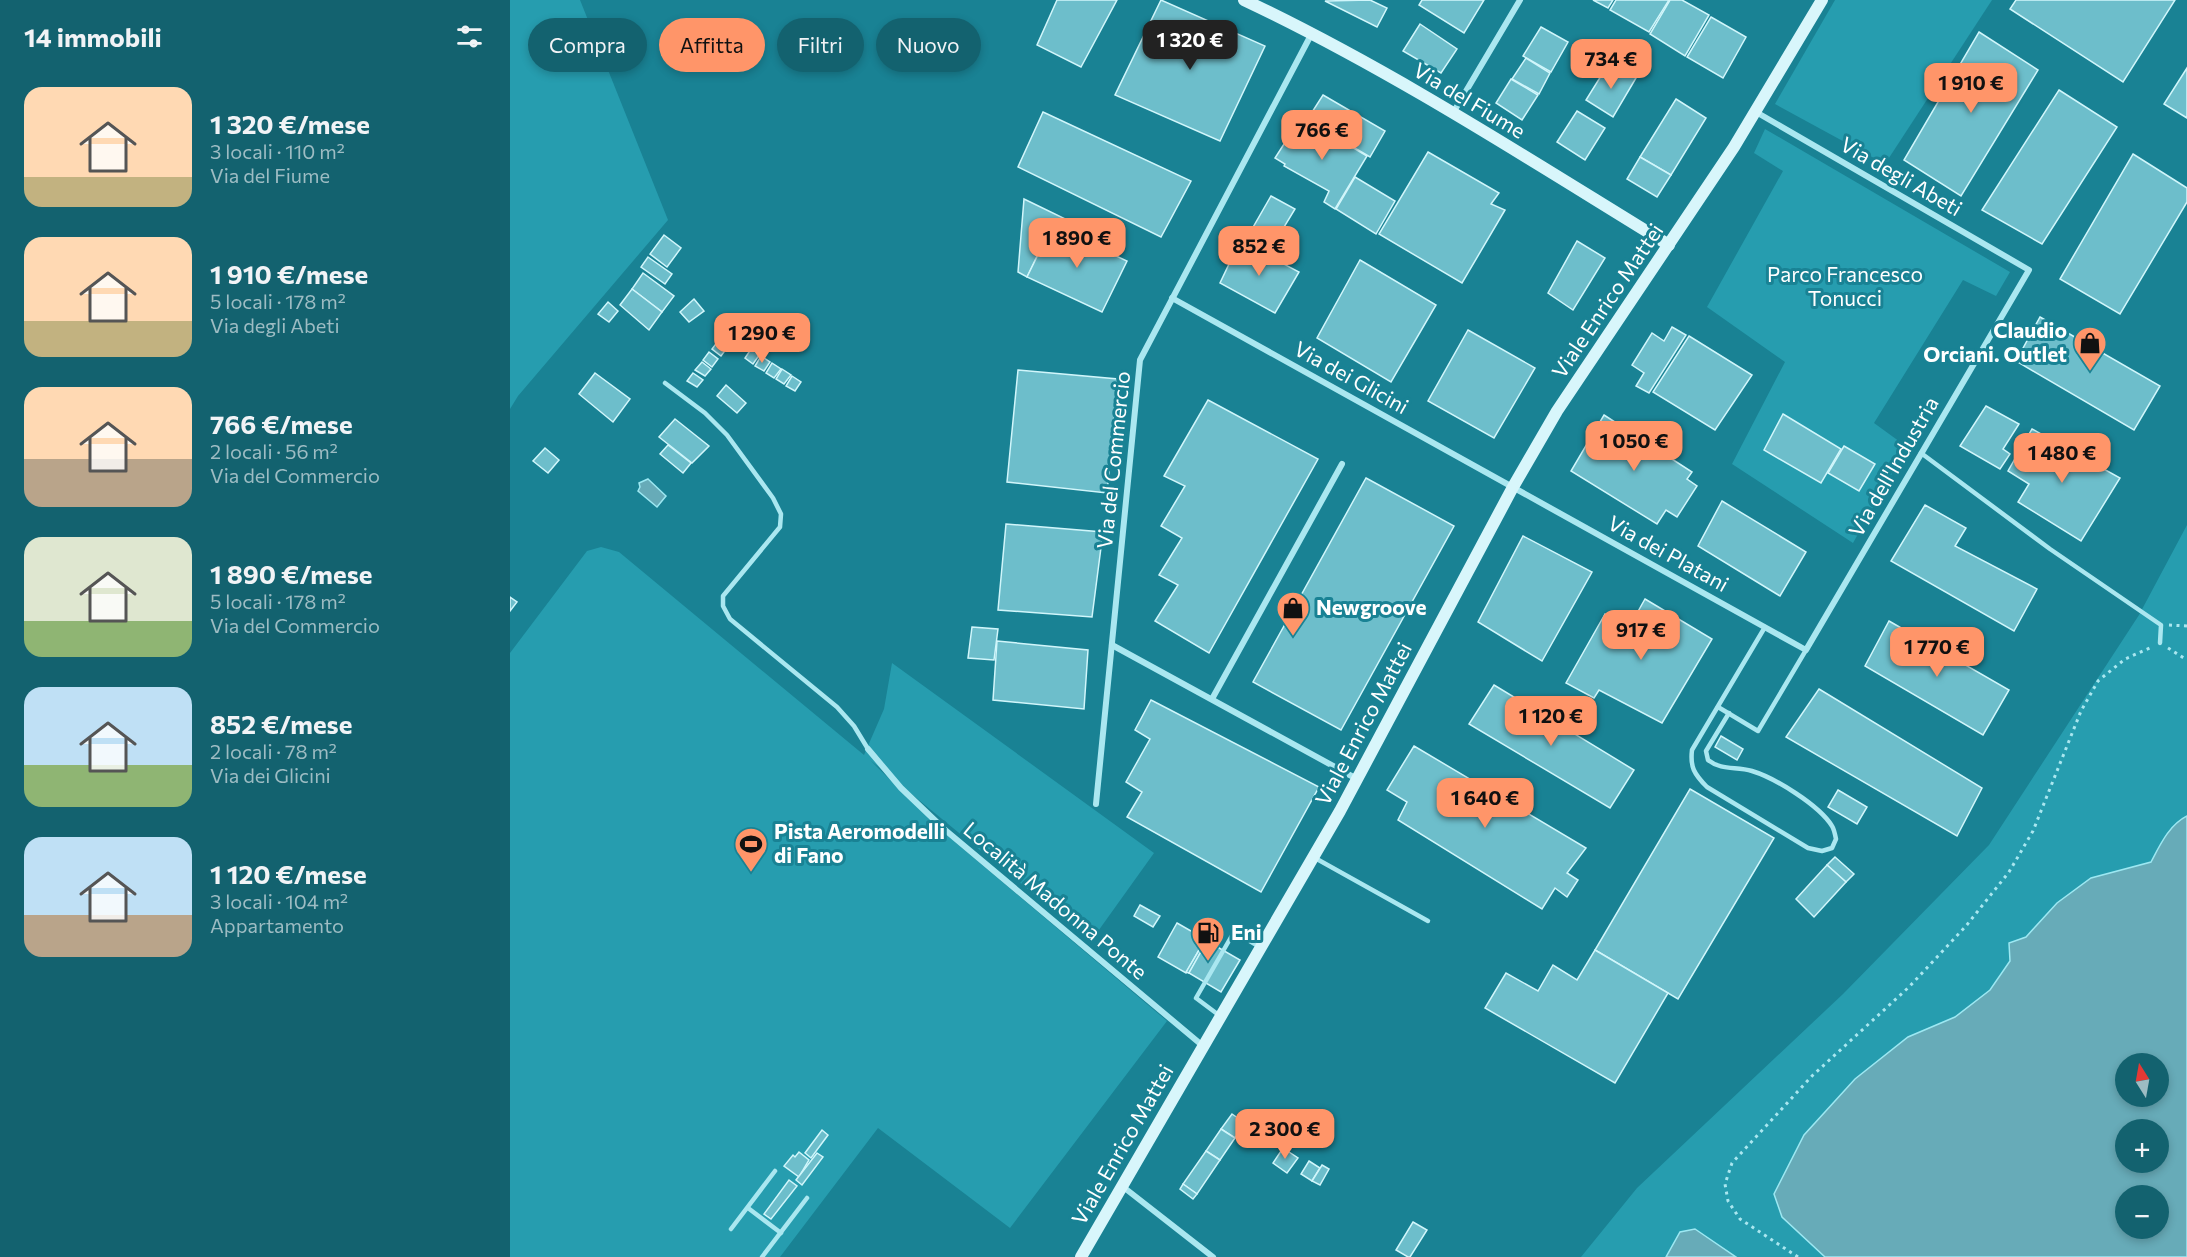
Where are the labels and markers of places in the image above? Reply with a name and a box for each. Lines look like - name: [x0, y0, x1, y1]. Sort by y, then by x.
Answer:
- pin: 1 320 €: [1135, 20, 1245, 71]
- pin: 734 €: [1569, 39, 1653, 90]
- pin: 1 910 €: [1916, 63, 2026, 114]
- pin: 766 €: [1280, 110, 1364, 161]
- pin: 1 890 €: [1022, 218, 1132, 269]
- pin: 852 €: [1217, 226, 1301, 277]
- pin: 1 290 €: [707, 313, 817, 364]
- place label: Claudio Orciani. Outlet: [1923, 317, 2067, 366]
- shop icon: Claudio Orciani. Outlet: [2072, 325, 2108, 372]
- pin: 1 050 €: [1579, 421, 1689, 472]
- pin: 1 480 €: [2007, 433, 2117, 484]
- shop icon: Newgroove: [1275, 590, 1311, 637]
- place label: Newgroove: [1316, 594, 1426, 619]
- pin: 917 €: [1599, 610, 1683, 661]
- pin: 1 770 €: [1882, 627, 1992, 678]
- pin: 1 120 €: [1496, 696, 1606, 747]
- pin: 1 640 €: [1430, 778, 1540, 829]
- place label: Pista Aeromodelli di Fano: [774, 818, 945, 867]
- sports icon: Pista Aeromodelli di Fano: [733, 826, 769, 873]
- fuel station icon: Eni: [1190, 915, 1226, 962]
- place label: Eni: [1231, 919, 1262, 944]
- pin: 2 300 €: [1230, 1109, 1340, 1160]

